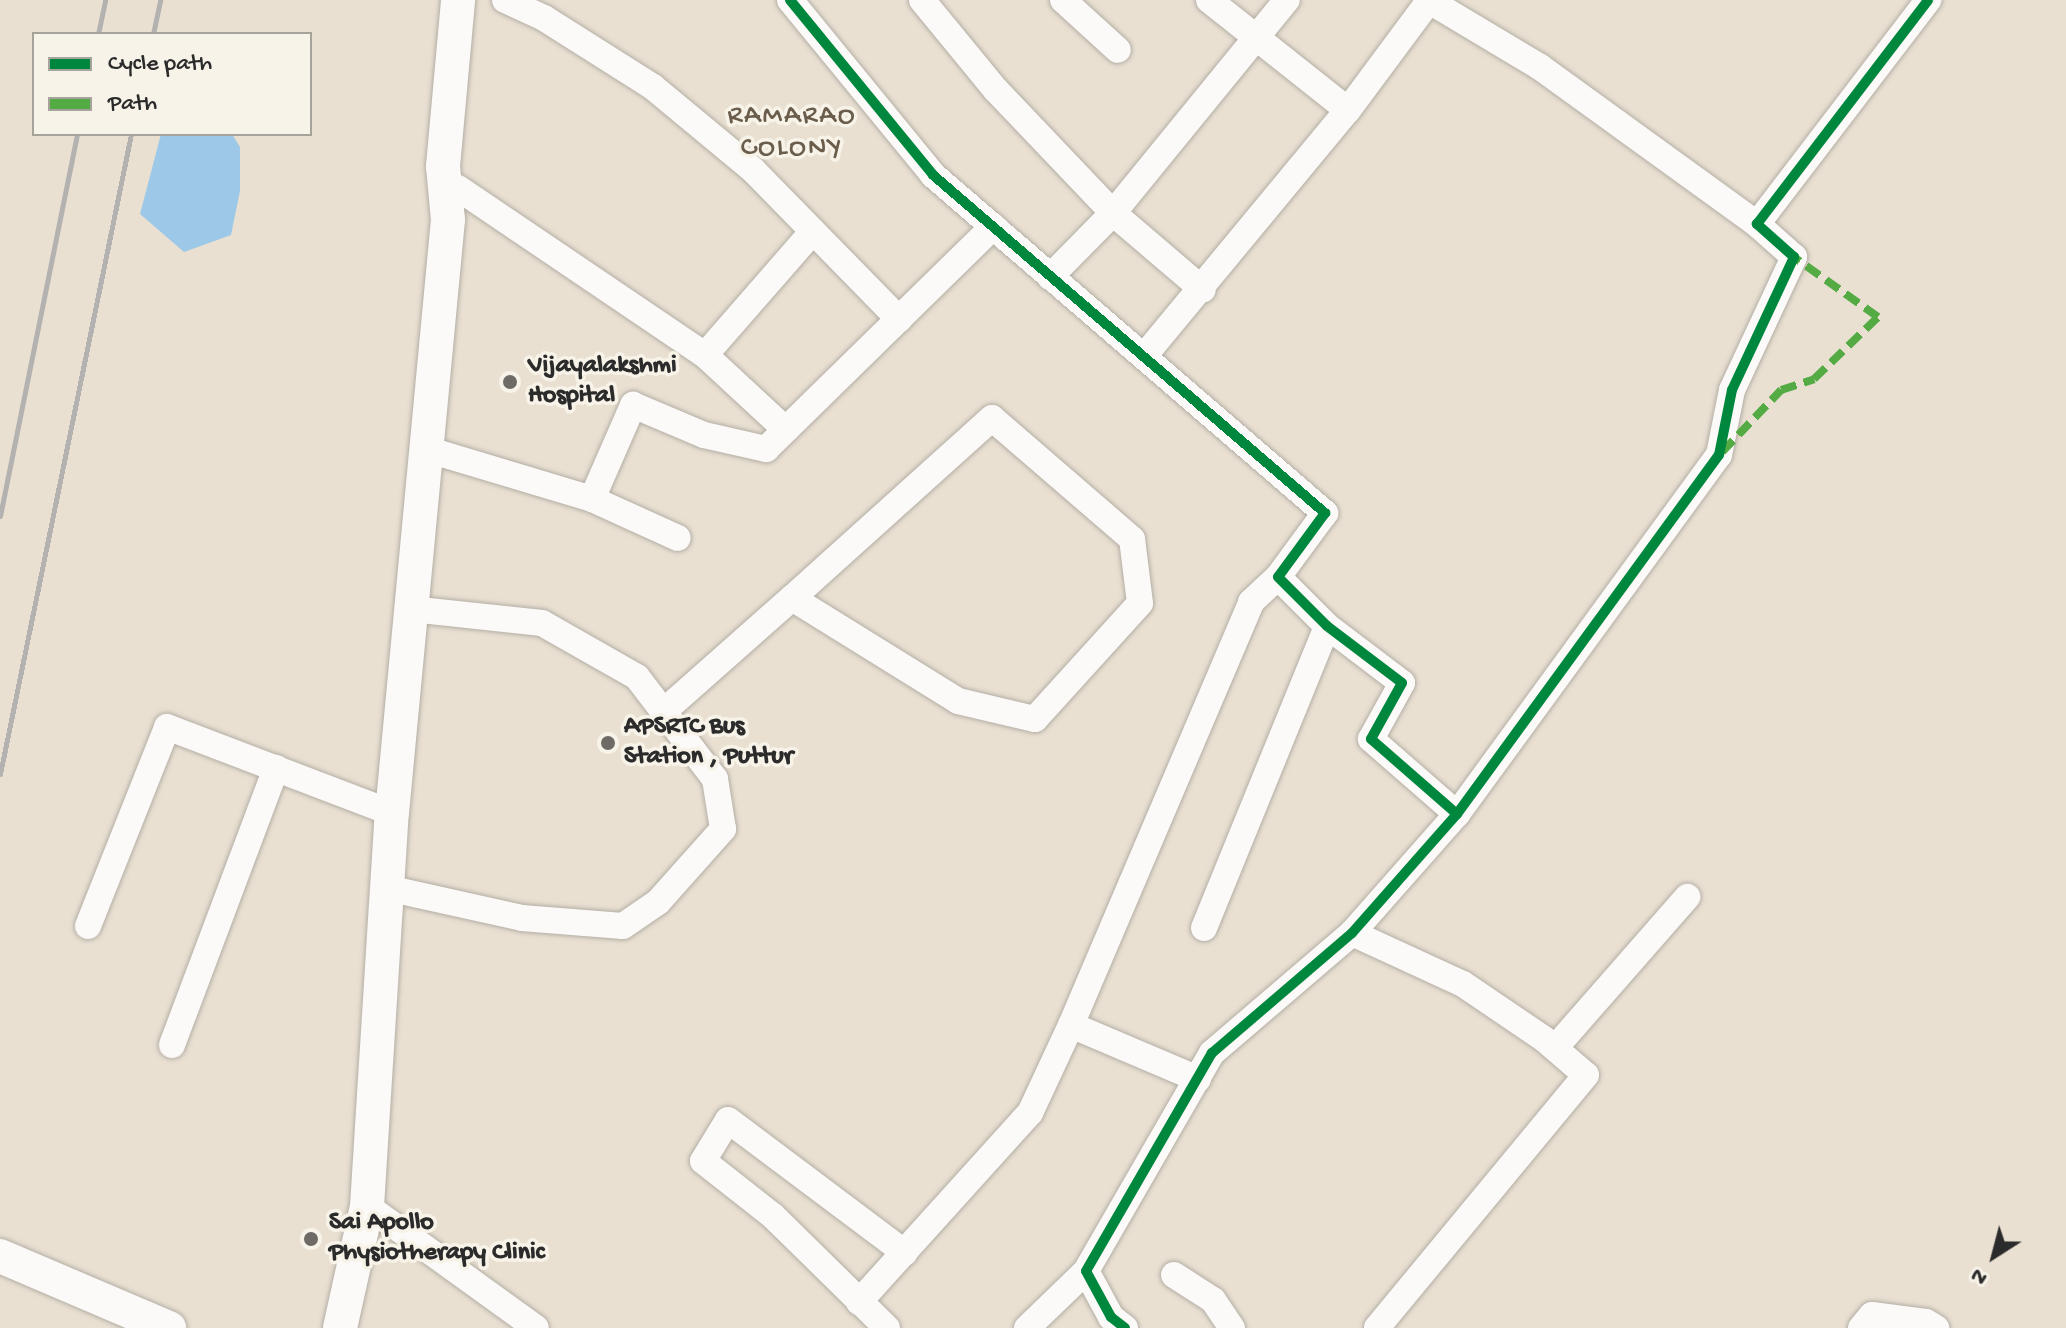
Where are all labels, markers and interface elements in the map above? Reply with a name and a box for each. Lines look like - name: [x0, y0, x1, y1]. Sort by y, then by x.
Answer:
- legend: [32, 32, 312, 136]
- text: Cycle path: [108, 50, 212, 79]
- text: Path: [108, 90, 157, 119]
- district label: RAMARAO COLONY: [727, 100, 857, 166]
- place label: Vijayalakshmi Hospital: [528, 351, 677, 412]
- marker: Vijayalakshmi Hospital: [499, 371, 521, 393]
- place label: APSRTC Bus Station , Puttur: [624, 712, 793, 774]
- marker: APSRTC Bus Station , Puttur: [599, 734, 617, 752]
- place label: Sai Apollo Physiotherapy Clinic: [329, 1208, 544, 1270]
- north arrow: [1954, 1216, 2034, 1296]
- marker: Sai Apollo Physiotherapy Clinic: [300, 1228, 322, 1250]
- text: N: [1966, 1261, 1993, 1290]

